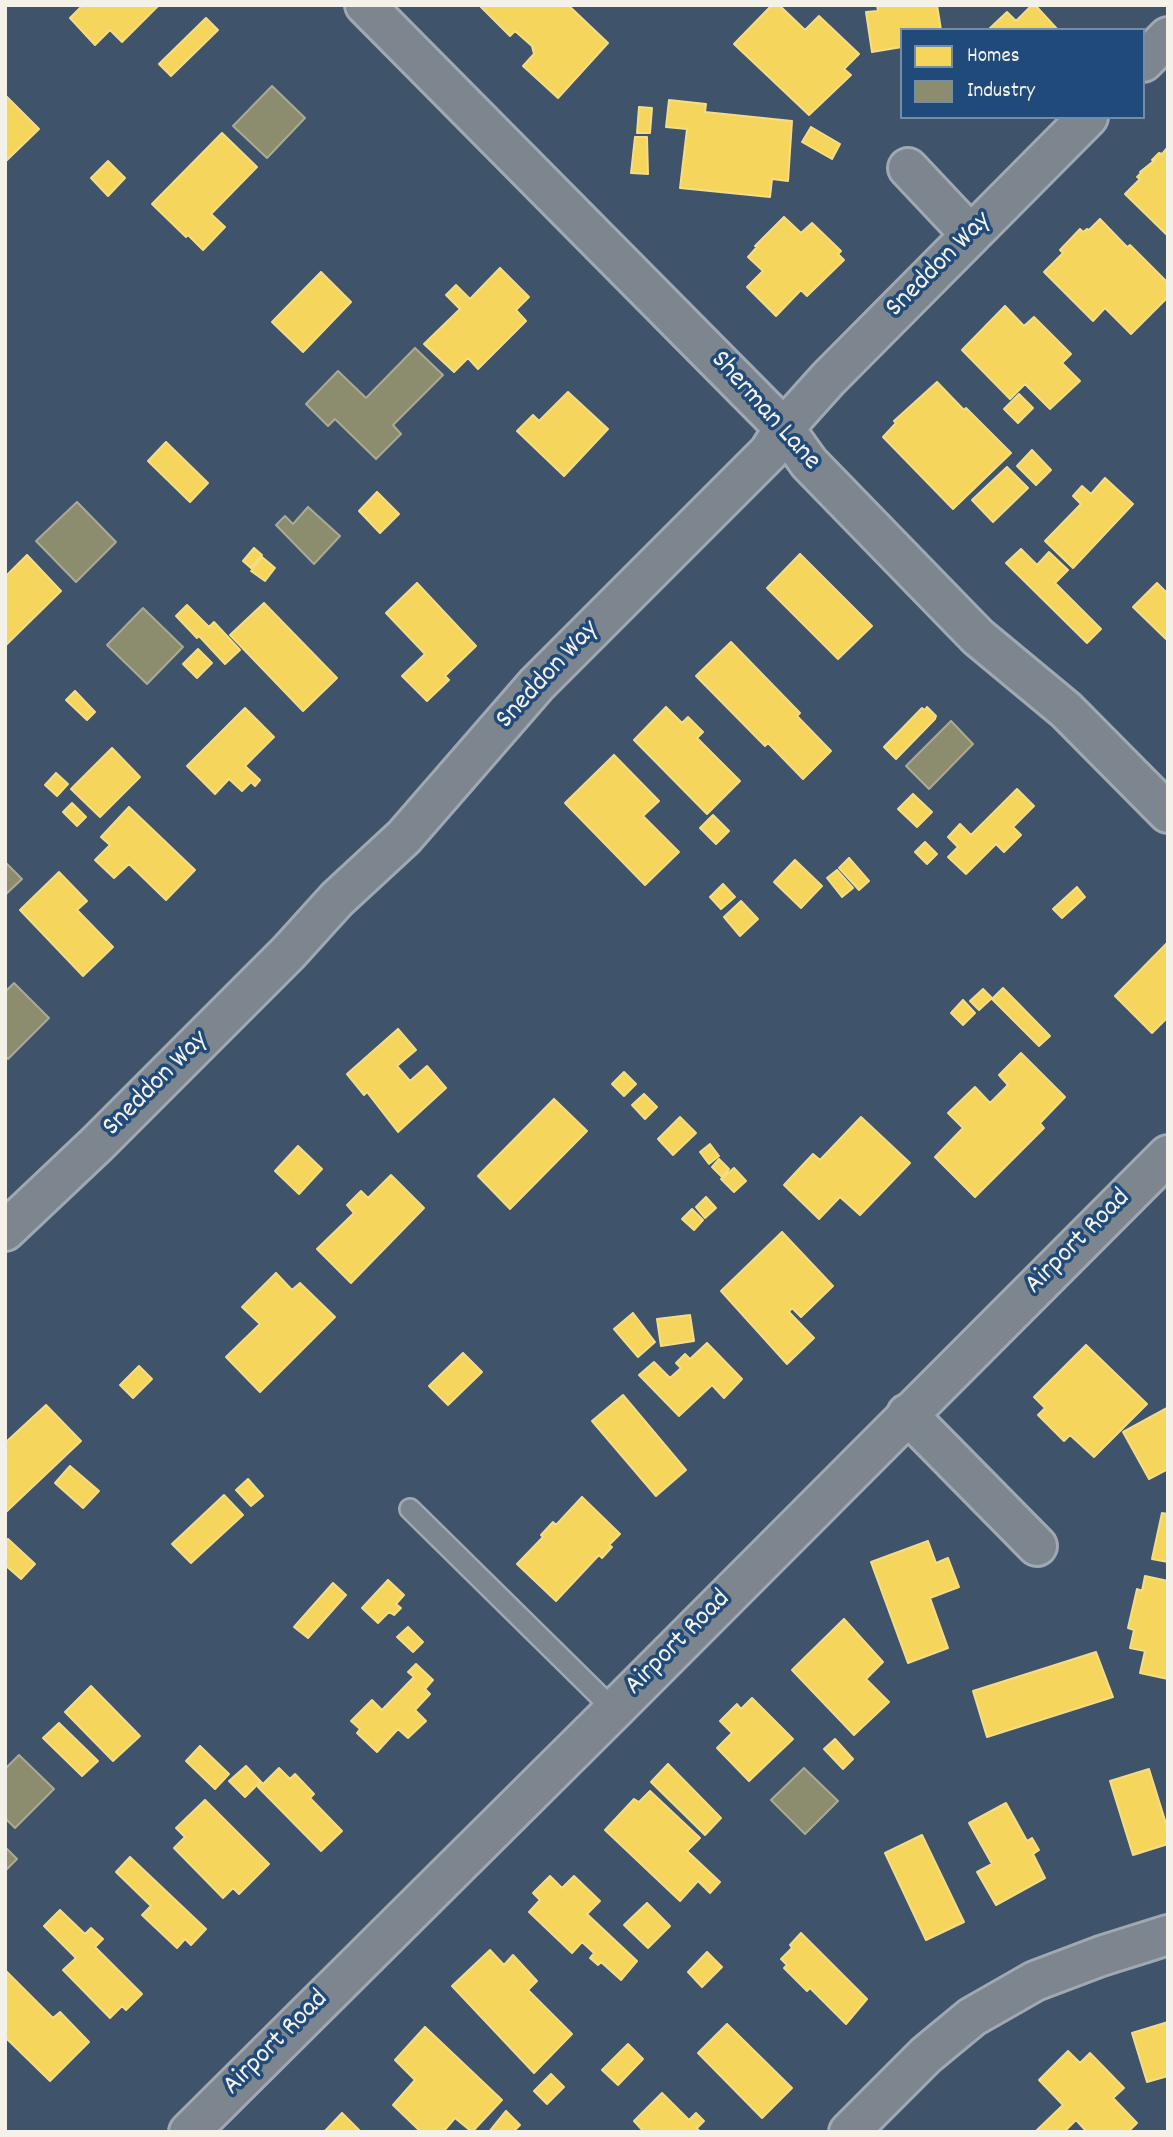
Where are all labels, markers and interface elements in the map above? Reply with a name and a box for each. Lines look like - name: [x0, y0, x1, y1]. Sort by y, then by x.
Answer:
- legend: [900, 28, 1145, 119]
- text: Homes: [967, 42, 1020, 72]
- text: Industry: [967, 77, 1035, 107]
- street label: Sneddon Way: [880, 206, 1000, 326]
- street label: Sherman Lane: [702, 345, 826, 479]
- street label: Sneddon Way: [490, 615, 608, 737]
- street label: Sneddon Way: [97, 1025, 217, 1145]
- street label: Airport Road: [1019, 1183, 1139, 1303]
- street label: Airport Road: [619, 1584, 739, 1704]
- street label: Airport Road: [217, 1984, 337, 2104]

